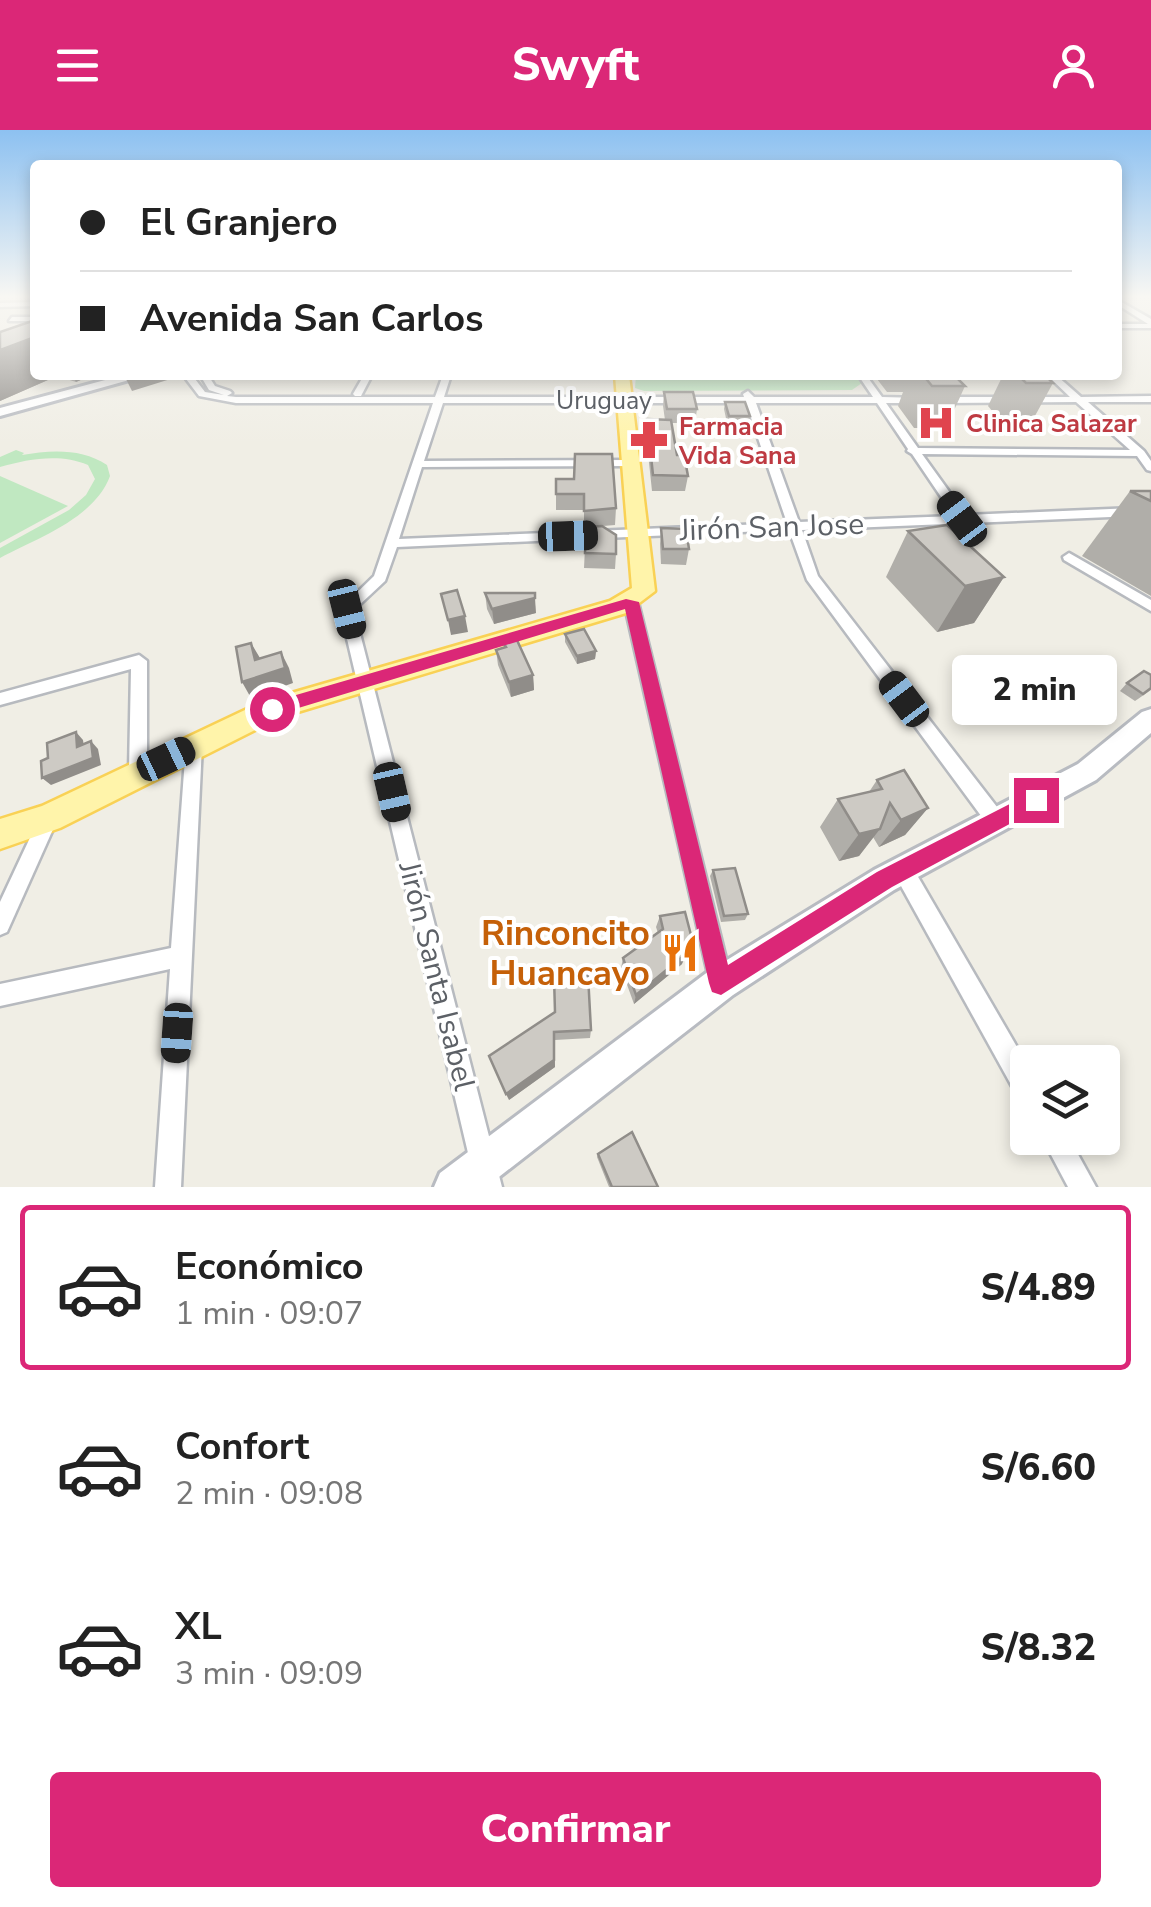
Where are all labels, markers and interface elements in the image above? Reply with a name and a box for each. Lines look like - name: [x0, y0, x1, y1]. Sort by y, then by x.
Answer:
- text: Swyft: [512, 35, 639, 96]
- icon: menu: [50, 38, 105, 93]
- icon: person: [1046, 38, 1101, 93]
- text: El Granjero: [140, 197, 338, 248]
- text: Avenida San Carlos: [140, 293, 484, 344]
- street label: Uruguay: [556, 384, 652, 418]
- hospital icon: Clinica Salazar: [915, 402, 957, 444]
- place label: Clinica Salazar: [966, 407, 1137, 441]
- place label: Farmacia Vida Sana: [678, 410, 796, 473]
- pharmacy icon: Farmacia Vida Sana: [628, 419, 670, 461]
- car: [932, 486, 992, 552]
- street label: Jirón San Jose: [678, 504, 865, 551]
- car: [537, 520, 599, 552]
- car: [325, 576, 369, 642]
- callout: 2 min: [954, 655, 1118, 725]
- car: [874, 666, 934, 732]
- text: 2 min: [992, 668, 1077, 711]
- route start: [250, 687, 295, 732]
- car: [132, 733, 200, 785]
- car: [371, 759, 413, 825]
- route end: [1014, 778, 1059, 823]
- street label: Jirón Santa Isabel: [388, 856, 485, 1095]
- place label: Rinconcito Huancayo: [481, 910, 650, 997]
- restaurant icon: Rinconcito Huancayo: [659, 932, 701, 974]
- car: [160, 1002, 194, 1064]
- map controls: [1010, 1045, 1120, 1155]
- button: layers: [1010, 1045, 1120, 1155]
- text: Económico: [175, 1241, 364, 1292]
- icon: car: [55, 1243, 145, 1333]
- text: S/4.89: [981, 1262, 1096, 1313]
- text: 1 min · 09:07: [175, 1292, 363, 1335]
- text: Confort: [175, 1421, 309, 1472]
- icon: car: [55, 1423, 145, 1513]
- text: S/6.60: [981, 1442, 1096, 1493]
- text: 2 min · 09:08: [175, 1472, 363, 1515]
- text: XL: [175, 1601, 222, 1652]
- icon: car: [55, 1603, 145, 1693]
- text: S/8.32: [981, 1622, 1096, 1673]
- text: 3 min · 09:09: [175, 1652, 363, 1695]
- button: Confirmar: [50, 1772, 1101, 1887]

